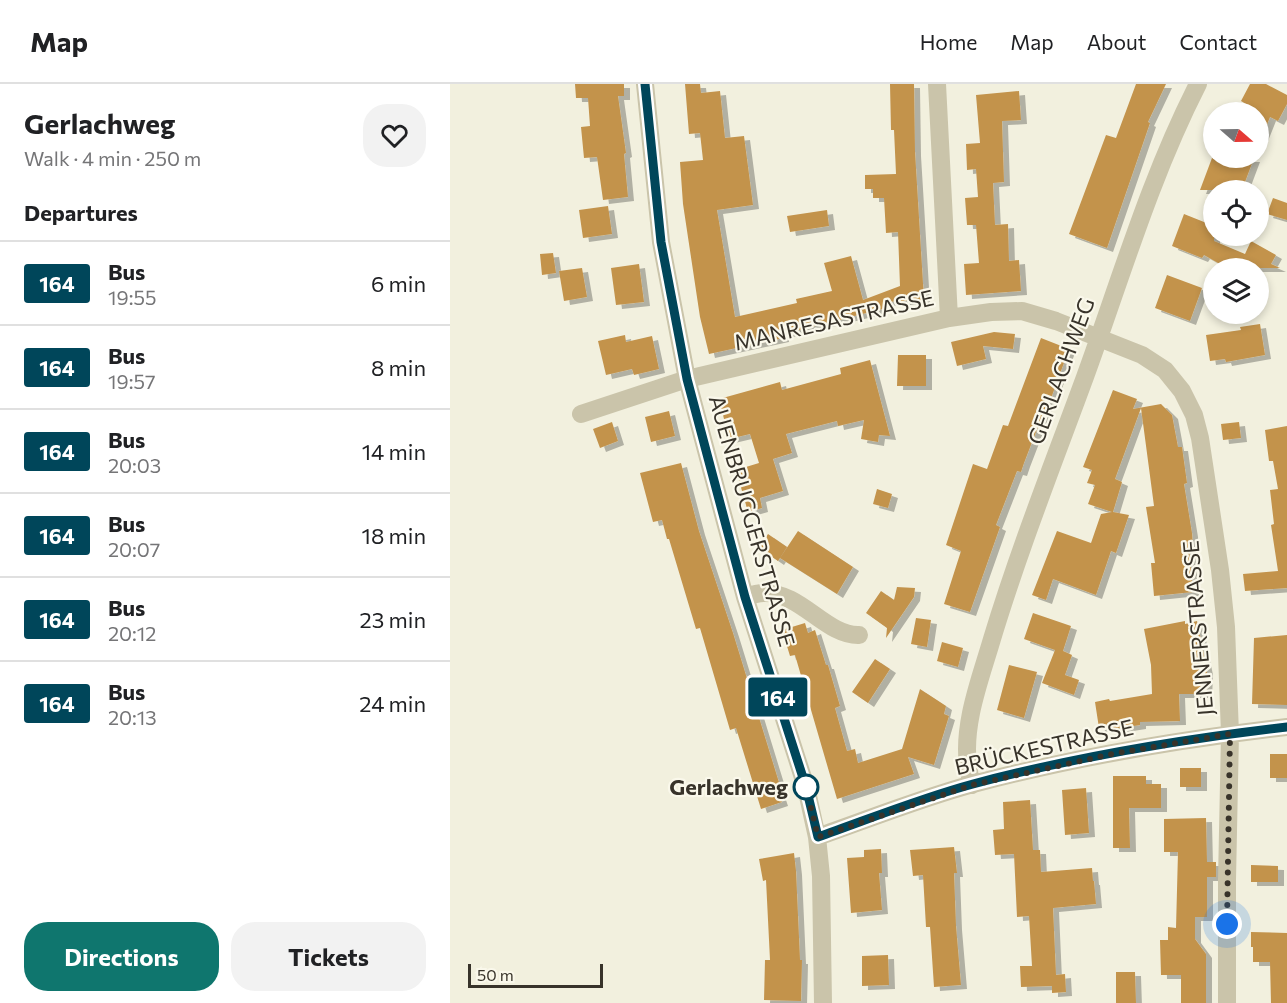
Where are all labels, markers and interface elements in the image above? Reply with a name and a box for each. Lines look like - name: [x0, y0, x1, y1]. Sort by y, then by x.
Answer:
- text: Map: [30, 24, 88, 58]
- text: Home: [920, 29, 977, 54]
- text: Map: [1010, 29, 1054, 54]
- text: About: [1087, 29, 1146, 54]
- text: Contact: [1179, 29, 1257, 54]
- north arrow: [1203, 102, 1269, 168]
- map controls: [1203, 102, 1269, 324]
- button: heart: [363, 104, 426, 167]
- text: Gerlachweg: [24, 106, 175, 140]
- text: Walk · 4 min · 250 m: [24, 146, 201, 170]
- button: locate: [1203, 180, 1269, 246]
- text: Departures: [24, 199, 138, 226]
- text: Bus: [108, 258, 145, 285]
- button: layers: [1203, 258, 1269, 324]
- text: 6 min: [371, 270, 426, 297]
- text: 164: [39, 271, 75, 296]
- street label: MANRESASTRASSE: [731, 283, 936, 356]
- text: 19:55: [108, 285, 156, 309]
- street label: GERLACHWEG: [1021, 294, 1100, 448]
- text: Bus: [108, 342, 145, 369]
- text: 8 min: [371, 354, 426, 381]
- text: 164: [39, 355, 75, 380]
- text: 19:57: [108, 369, 155, 393]
- street label: AUENBRUGGERSTRASSE: [704, 392, 801, 650]
- text: Bus: [108, 426, 145, 453]
- text: 14 min: [362, 438, 426, 465]
- text: 164: [39, 439, 75, 464]
- text: 20:03: [108, 453, 161, 477]
- text: Bus: [108, 510, 145, 537]
- text: 18 min: [362, 522, 426, 549]
- text: 164: [39, 523, 75, 548]
- text: 20:07: [108, 537, 160, 561]
- street label: JENNERSTRASSE: [1176, 539, 1219, 717]
- text: Bus: [108, 594, 145, 621]
- text: 23 min: [360, 606, 426, 633]
- text: 164: [39, 607, 75, 632]
- text: 20:12: [108, 621, 156, 645]
- text: Bus: [108, 678, 145, 705]
- line badge: 164: [744, 678, 812, 716]
- text: 164: [760, 685, 796, 710]
- text: 24 min: [359, 690, 426, 717]
- text: 164: [39, 691, 75, 716]
- text: 20:13: [108, 705, 157, 729]
- street label: BRÜCKESTRASSE: [952, 713, 1136, 780]
- place label: Gerlachweg: [669, 773, 788, 800]
- marker: Gerlachweg: [793, 774, 819, 800]
- your location: [1212, 909, 1242, 939]
- button: Directions: [24, 922, 219, 991]
- button: Tickets: [231, 922, 426, 991]
- scale bar: [468, 961, 603, 988]
- text: 50 m: [477, 965, 514, 984]

